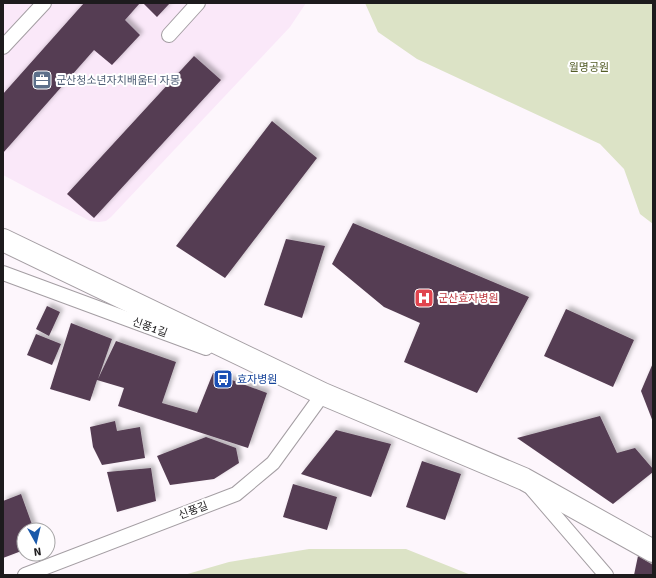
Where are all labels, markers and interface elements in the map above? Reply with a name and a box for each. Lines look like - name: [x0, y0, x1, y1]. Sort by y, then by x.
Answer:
- park label: 월명공원: [569, 61, 609, 74]
- office icon: 군산청소년자치배움터 자몽: [31, 69, 53, 91]
- place label: 군산청소년자치배움터 자몽: [56, 74, 180, 87]
- hospital icon: 군산효자병원: [413, 287, 435, 309]
- place label: 군산효자병원: [438, 292, 499, 305]
- street label: 신풍1길: [131, 315, 169, 340]
- bus stop icon: 효자병원: [212, 368, 234, 390]
- place label: 효자병원: [237, 373, 277, 386]
- street label: 신풍길: [177, 499, 210, 522]
- north arrow: [16, 522, 56, 562]
- text: N: [33, 544, 42, 558]

